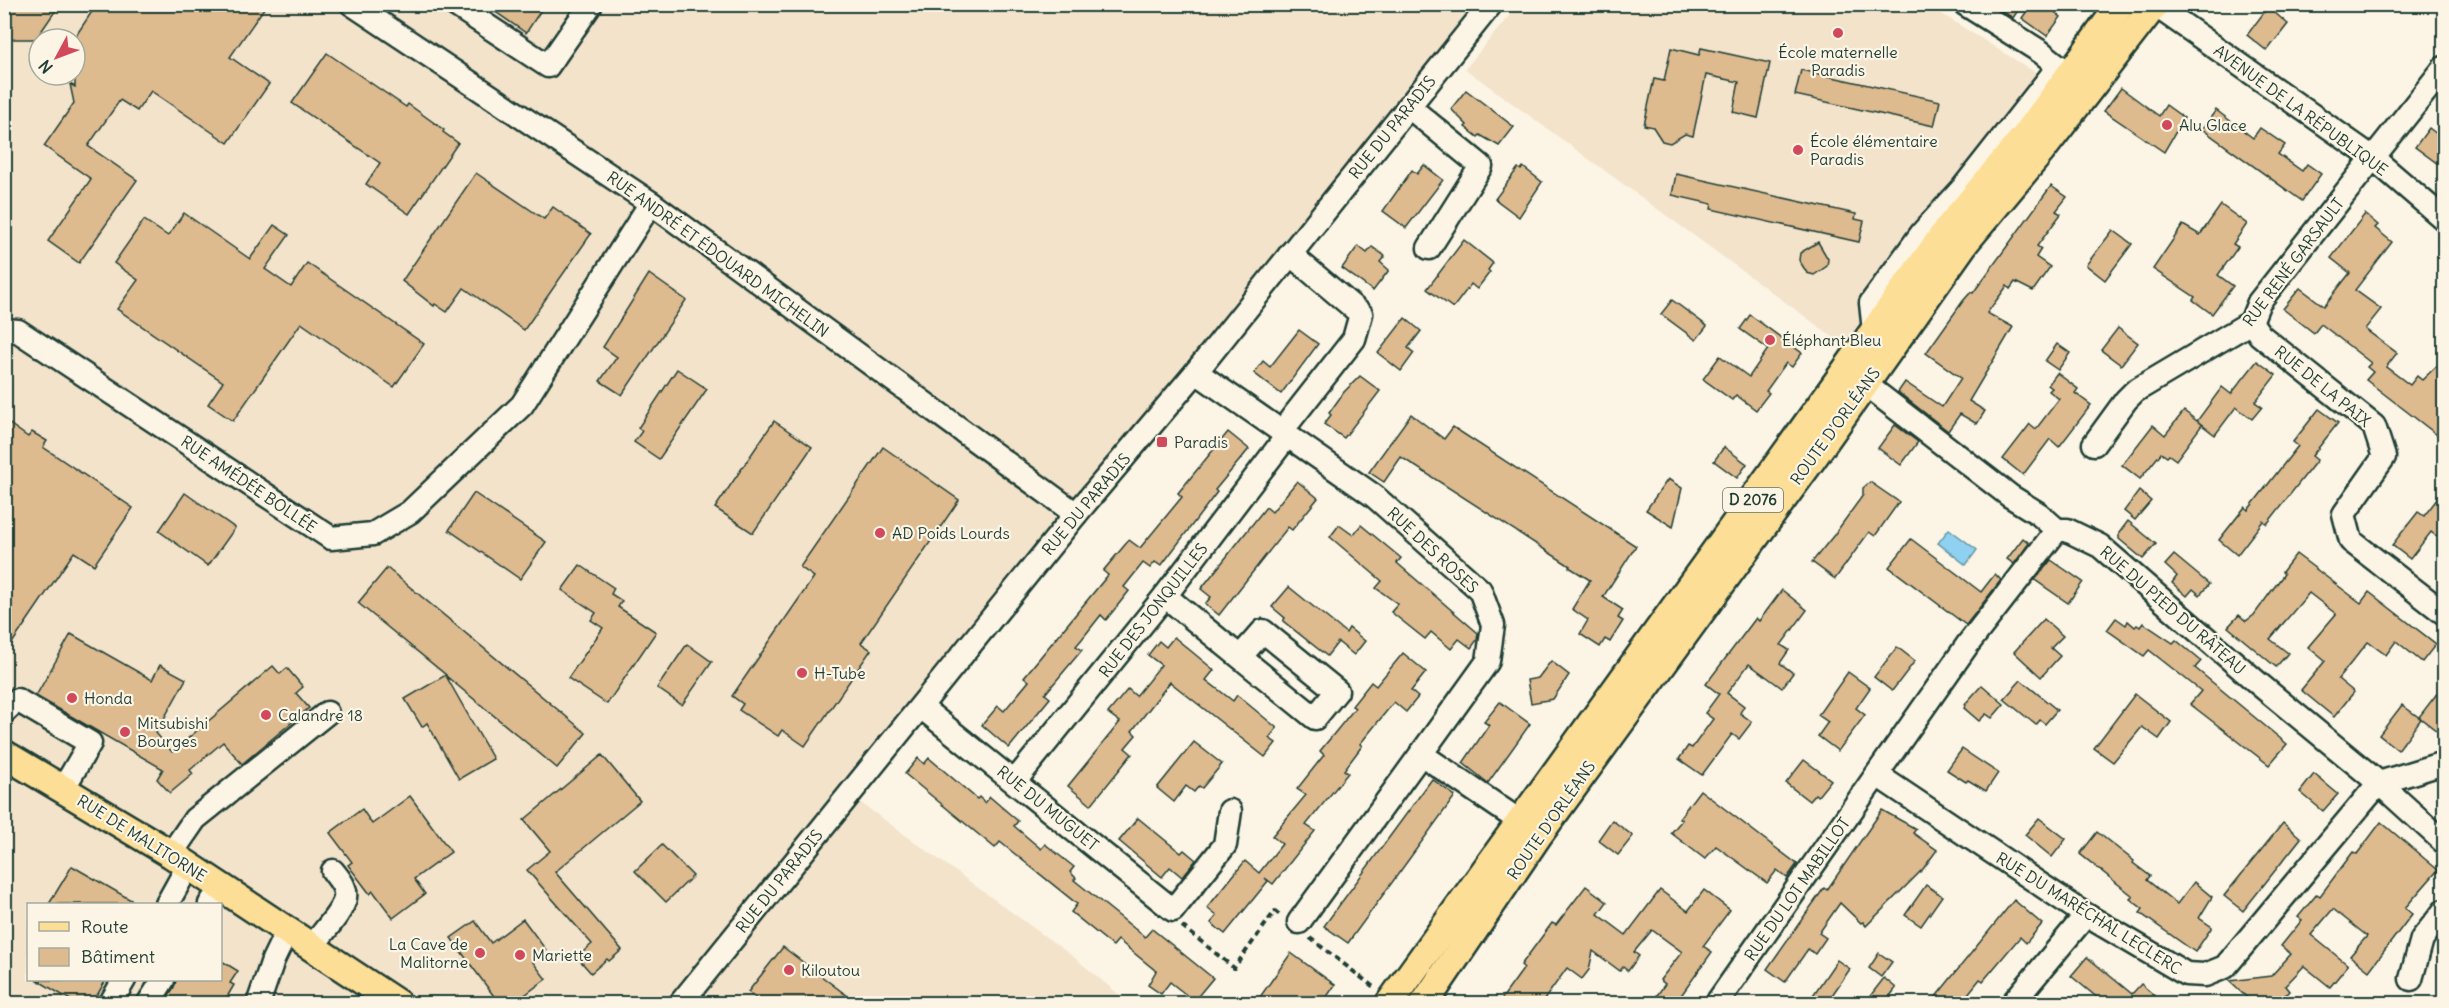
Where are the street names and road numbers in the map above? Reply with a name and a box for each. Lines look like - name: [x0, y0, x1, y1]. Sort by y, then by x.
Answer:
- street label: AVENUE DE LA RÉPUBLIQUE: [2210, 40, 2392, 180]
- street label: RUE DU PARADIS: [1344, 71, 1440, 183]
- street label: RUE ANDRÉ ET ÉDOUARD MICHELIN: [603, 167, 833, 341]
- street label: RUE RENÉ GARSAULT: [2238, 194, 2348, 330]
- street label: RUE DE LA PAIX: [2271, 341, 2375, 431]
- street label: ROUTE D'ORLÉANS: [1786, 363, 1884, 489]
- street label: RUE AMÉDÉE BOLLÉE: [177, 431, 321, 537]
- street label: RUE DU PARADIS: [1037, 449, 1135, 559]
- road number: D 2076: [1723, 488, 1783, 512]
- street label: RUE DES ROSES: [1383, 503, 1483, 597]
- street label: RUE DES JONQUILLES: [1094, 539, 1212, 681]
- street label: RUE DU PIED DU RÂTEAU: [2096, 541, 2250, 679]
- street label: ROUTE D'ORLÉANS: [1503, 757, 1599, 883]
- street label: RUE DU MUGUET: [993, 761, 1103, 855]
- street label: RUE DE MALITORNE: [74, 790, 210, 886]
- street label: RUE DU LOT MABILLOT: [1740, 814, 1854, 964]
- street label: RUE DU PARADIS: [731, 825, 827, 937]
- street label: RUE DU MARÉCHAL LECLERC: [1993, 848, 2185, 978]

